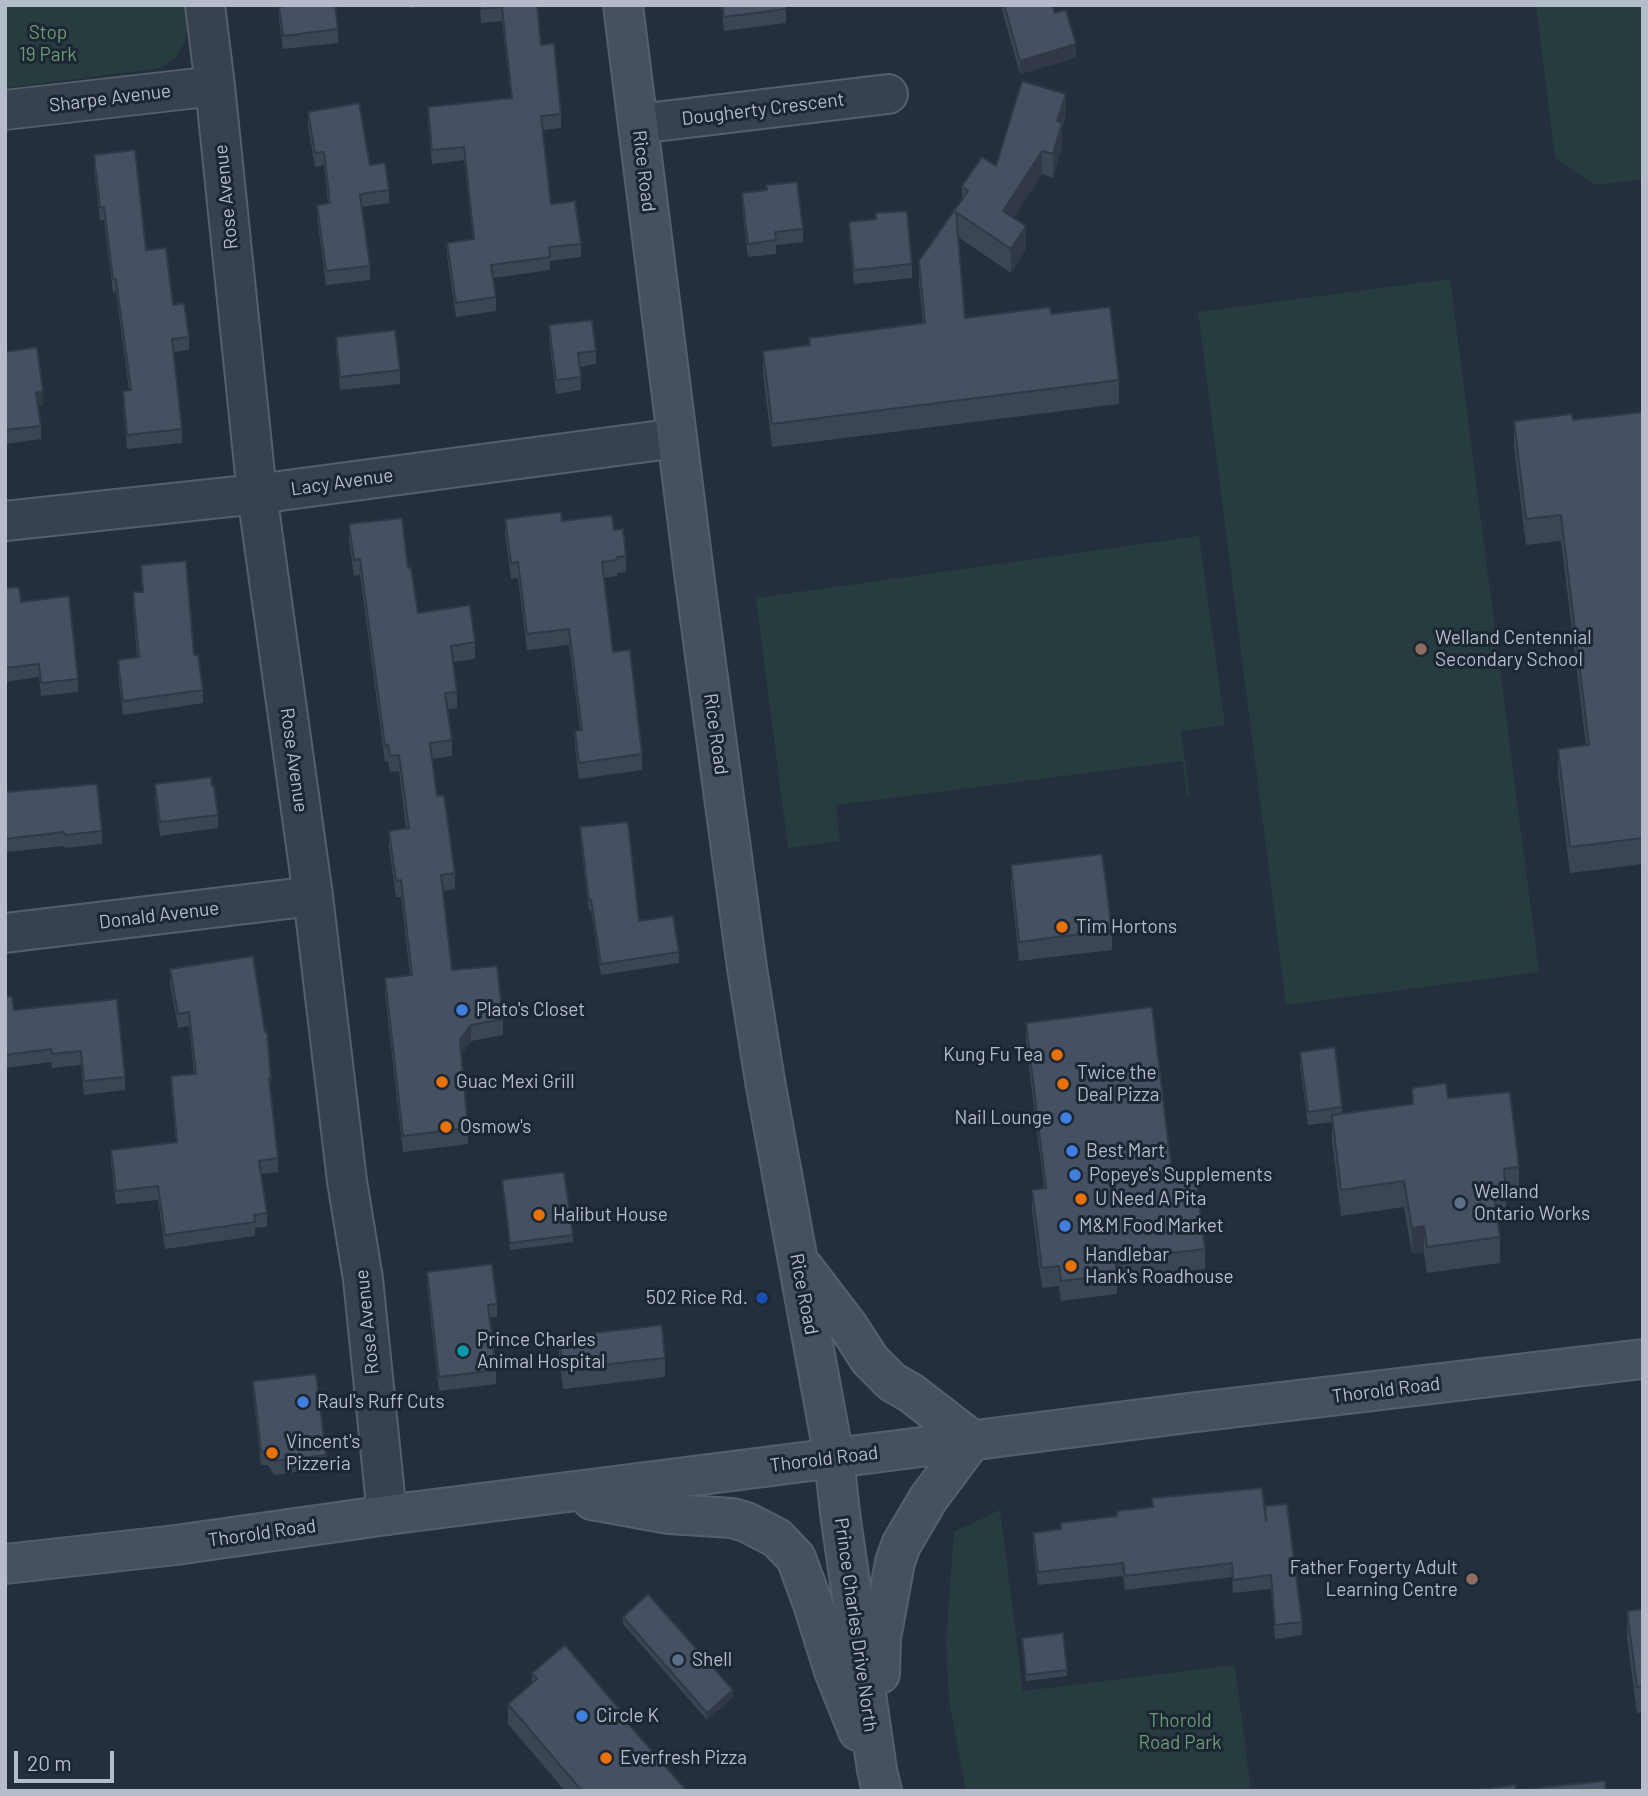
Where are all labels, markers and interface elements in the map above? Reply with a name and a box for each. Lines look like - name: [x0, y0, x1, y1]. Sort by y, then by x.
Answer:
- park label: Stop 19 Park: [19, 22, 77, 66]
- street label: Sharpe Avenue: [48, 79, 172, 117]
- street label: Dougherty Crescent: [680, 88, 846, 130]
- street label: Rice Road: [628, 129, 660, 213]
- street label: Rose Avenue: [209, 143, 243, 251]
- street label: Lacy Avenue: [289, 464, 395, 500]
- place label: Welland Centennial Secondary School: [1435, 627, 1592, 671]
- marker: Welland Centennial Secondary School: [1413, 641, 1429, 657]
- street label: Rice Road: [699, 692, 733, 776]
- street label: Rose Avenue: [275, 706, 313, 814]
- street label: Donald Avenue: [98, 896, 220, 934]
- place label: Tim Hortons: [1076, 916, 1177, 938]
- marker: Tim Hortons: [1054, 919, 1070, 935]
- place label: Plato's Closet: [476, 999, 585, 1021]
- marker: Plato's Closet: [454, 1002, 470, 1018]
- place label: Kung Fu Tea: [943, 1044, 1043, 1066]
- marker: Kung Fu Tea: [1049, 1047, 1065, 1063]
- place label: Twice the Deal Pizza: [1077, 1062, 1159, 1106]
- place label: Guac Mexi Grill: [456, 1071, 575, 1093]
- marker: Guac Mexi Grill: [434, 1074, 450, 1090]
- marker: Twice the Deal Pizza: [1055, 1076, 1071, 1092]
- place label: Nail Lounge: [955, 1107, 1052, 1129]
- marker: Nail Lounge: [1058, 1110, 1074, 1126]
- place label: Osmow's: [460, 1116, 531, 1138]
- marker: Osmow's: [438, 1119, 454, 1135]
- place label: Best Mart: [1086, 1140, 1165, 1162]
- marker: Best Mart: [1064, 1143, 1080, 1159]
- place label: Popeye's Supplements: [1089, 1164, 1272, 1186]
- marker: Popeye's Supplements: [1067, 1167, 1083, 1183]
- place label: Welland Ontario Works: [1474, 1181, 1590, 1225]
- place label: U Need A Pita: [1095, 1188, 1206, 1210]
- marker: U Need A Pita: [1073, 1191, 1089, 1207]
- marker: Welland Ontario Works: [1452, 1195, 1468, 1211]
- place label: Halibut House: [553, 1204, 668, 1226]
- marker: Halibut House: [531, 1207, 547, 1223]
- place label: M&M Food Market: [1079, 1215, 1224, 1237]
- marker: M&M Food Market: [1057, 1218, 1073, 1234]
- place label: Handlebar Hank's Roadhouse: [1085, 1244, 1234, 1288]
- street label: Rice Road: [785, 1251, 823, 1337]
- marker: Handlebar Hank's Roadhouse: [1063, 1258, 1079, 1274]
- street label: Rose Avenue: [350, 1268, 384, 1376]
- place label: 502 Rice Rd.: [646, 1287, 748, 1309]
- marker: 502 Rice Rd.: [754, 1290, 770, 1306]
- place label: Prince Charles Animal Hospital: [477, 1329, 605, 1373]
- marker: Prince Charles Animal Hospital: [455, 1343, 471, 1359]
- street label: Thorold Road: [1331, 1372, 1441, 1408]
- place label: Raul's Ruff Cuts: [317, 1391, 445, 1413]
- marker: Raul's Ruff Cuts: [295, 1394, 311, 1410]
- place label: Vincent's Pizzeria: [286, 1431, 360, 1475]
- street label: Thorold Road: [769, 1441, 879, 1477]
- marker: Vincent's Pizzeria: [264, 1445, 280, 1461]
- street label: Thorold Road: [206, 1514, 318, 1552]
- street label: Prince Charles Drive North: [830, 1516, 882, 1734]
- place label: Father Fogerty Adult Learning Centre: [1290, 1557, 1458, 1601]
- marker: Father Fogerty Adult Learning Centre: [1464, 1571, 1480, 1587]
- place label: Shell: [692, 1649, 732, 1671]
- marker: Shell: [670, 1652, 686, 1668]
- place label: Circle K: [596, 1705, 659, 1727]
- marker: Circle K: [574, 1708, 590, 1724]
- park label: Thorold Road Park: [1138, 1710, 1222, 1754]
- scale bar: [18, 1736, 117, 1780]
- place label: Everfresh Pizza: [620, 1747, 747, 1769]
- text: 20 m: [27, 1750, 72, 1775]
- marker: Everfresh Pizza: [598, 1750, 614, 1766]

